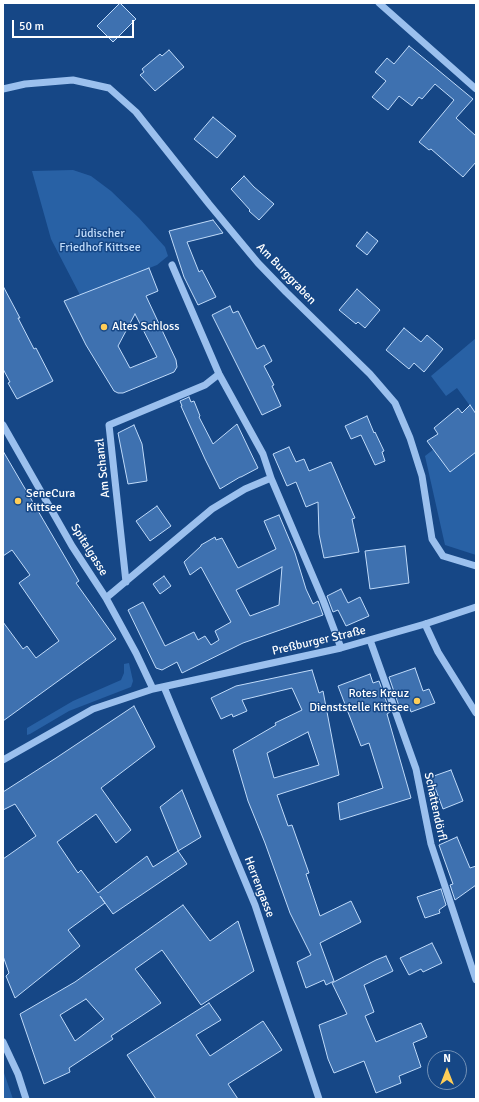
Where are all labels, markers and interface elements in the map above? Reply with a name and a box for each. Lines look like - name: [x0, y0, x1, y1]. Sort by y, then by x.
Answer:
- scale bar: [14, 12, 136, 38]
- text: 50 m: [19, 19, 44, 34]
- park label: Jüdischer Friedhof Kittsee: [59, 227, 141, 255]
- street label: Am Burggraben: [253, 240, 319, 308]
- place label: Altes Schloss: [112, 320, 180, 334]
- marker: Altes Schloss: [99, 322, 109, 332]
- street label: Am Schanzl: [93, 437, 113, 499]
- place label: SeneCura Kittsee: [26, 487, 75, 515]
- marker: SeneCura Kittsee: [13, 496, 23, 506]
- street label: Spitalgasse: [67, 521, 111, 579]
- street label: Preßburger Straße: [271, 623, 367, 659]
- place label: Rotes Kreuz Dienststelle Kittsee: [309, 687, 409, 715]
- marker: Rotes Kreuz Dienststelle Kittsee: [412, 696, 422, 706]
- street label: Schattendörfl: [421, 771, 449, 843]
- street label: Herrengasse: [241, 854, 277, 920]
- north arrow: [427, 1050, 467, 1090]
- text: N: [443, 1052, 451, 1065]

